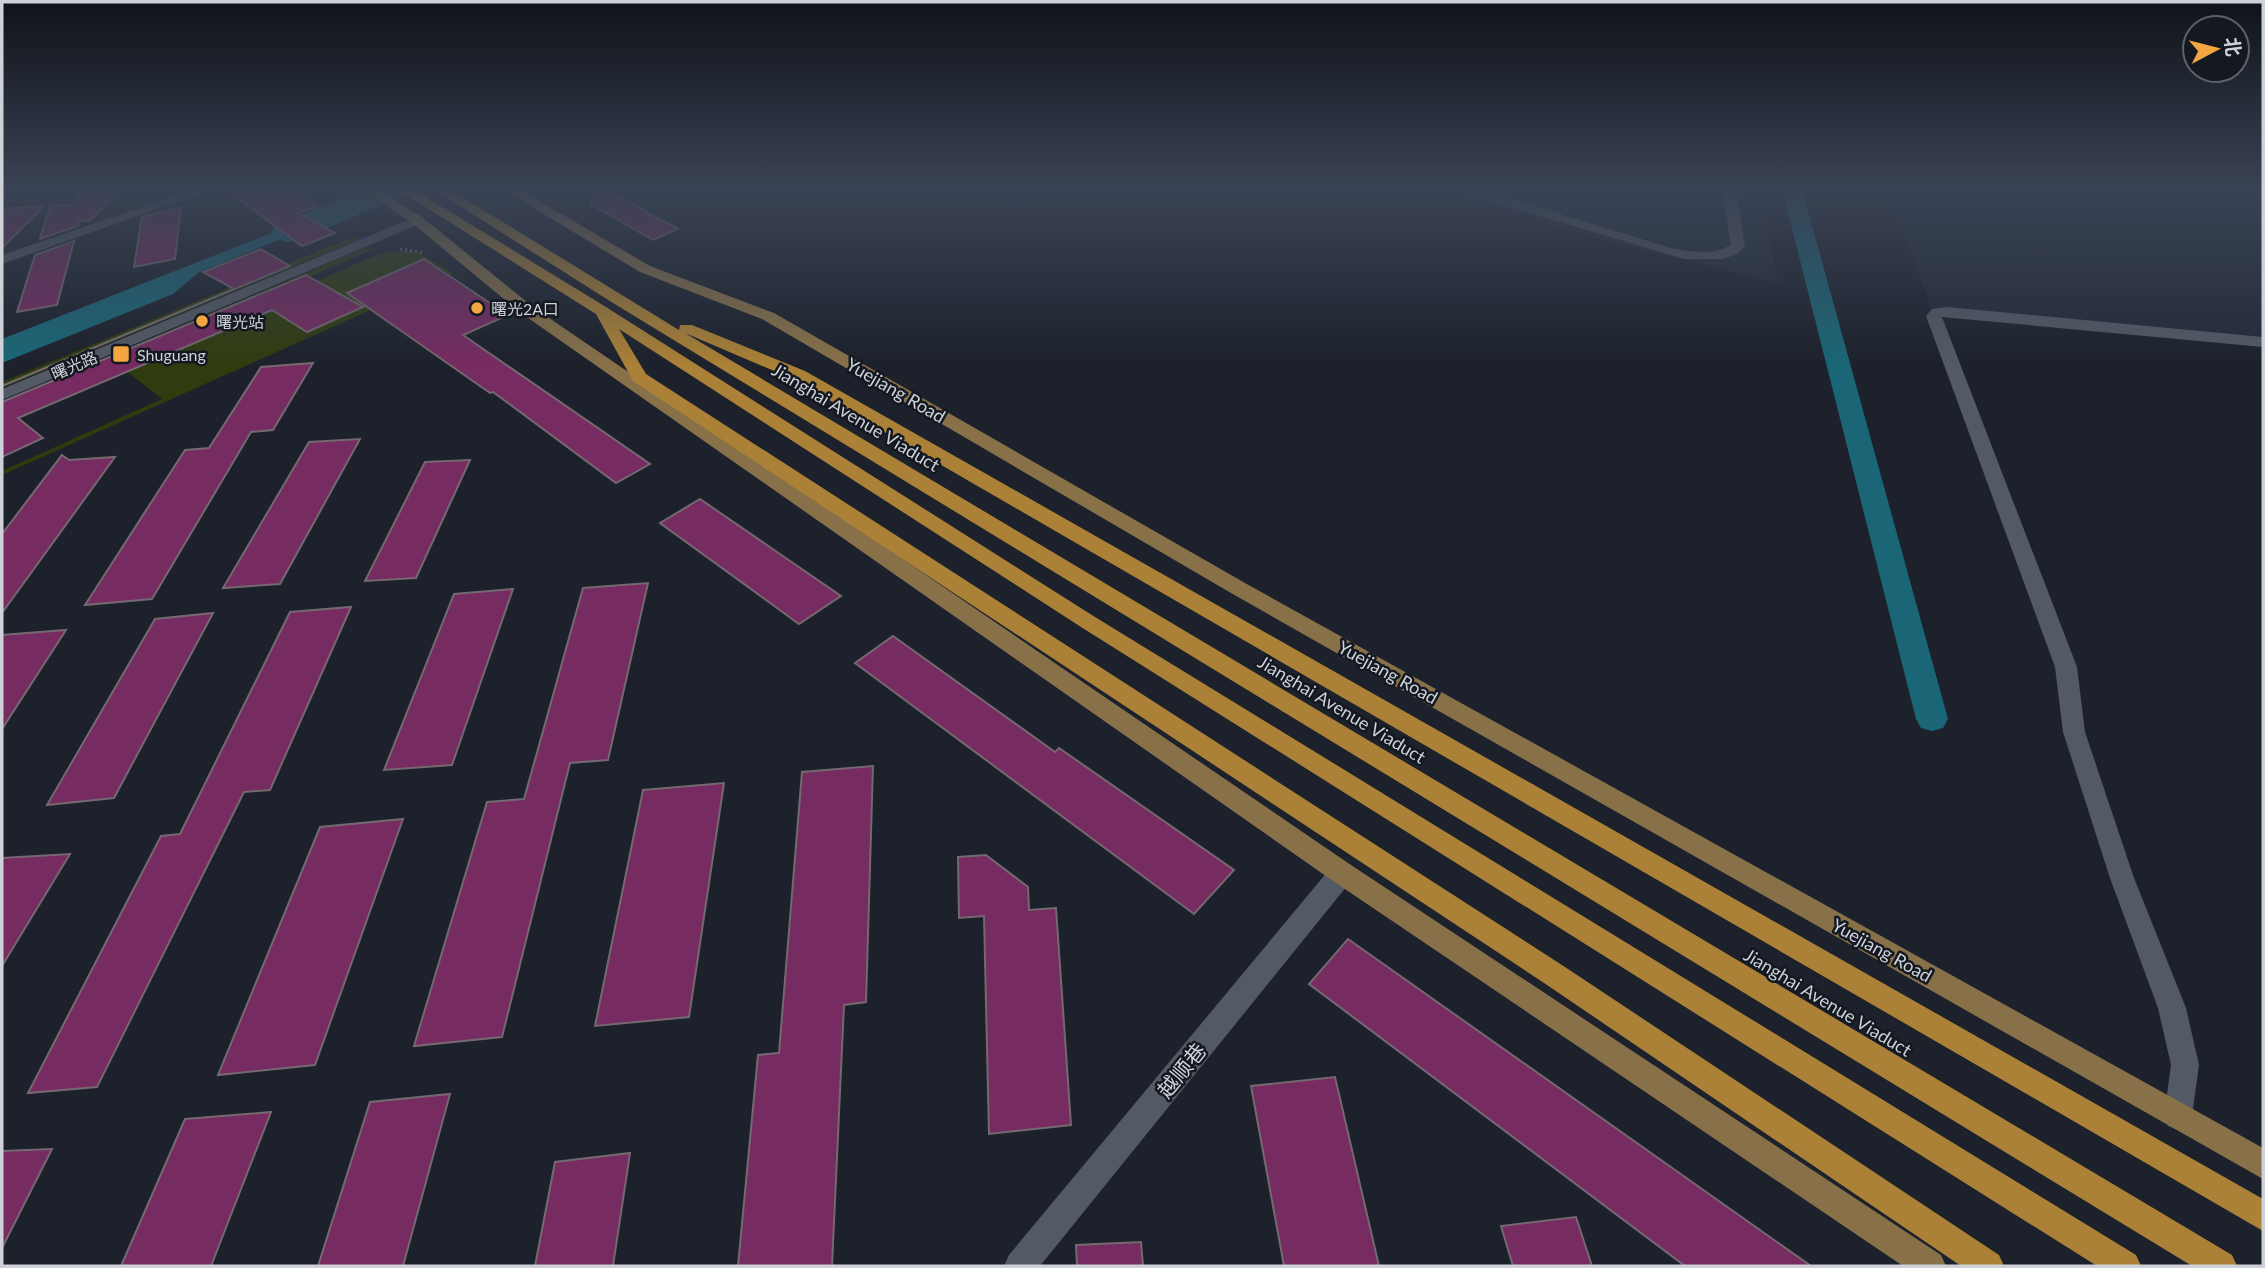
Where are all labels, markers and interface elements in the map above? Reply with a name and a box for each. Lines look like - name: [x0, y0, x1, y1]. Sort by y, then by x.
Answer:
- north arrow: [2181, 14, 2251, 84]
- text: 北: [2221, 36, 2246, 58]
- place label: 曙光2A口: [491, 299, 559, 318]
- marker: 曙光2A口: [469, 300, 485, 316]
- place label: 曙光站: [216, 312, 264, 331]
- marker: 曙光站: [194, 313, 210, 329]
- marker: Shuguang: [111, 344, 131, 364]
- place label: Shuguang: [137, 345, 206, 364]
- street label: 曙光路: [48, 347, 100, 383]
- street label: Yuejiang Road: [843, 353, 949, 427]
- street label: Jianghai Avenue Viaduct: [768, 358, 944, 476]
- street label: Yuejiang Road: [1334, 636, 1442, 708]
- street label: Jianghai Avenue Viaduct: [1254, 650, 1430, 768]
- street label: Yuejiang Road: [1828, 914, 1936, 986]
- street label: Jianghai Avenue Viaduct: [1740, 943, 1916, 1061]
- street label: 越顺巷: [1151, 1038, 1211, 1102]

